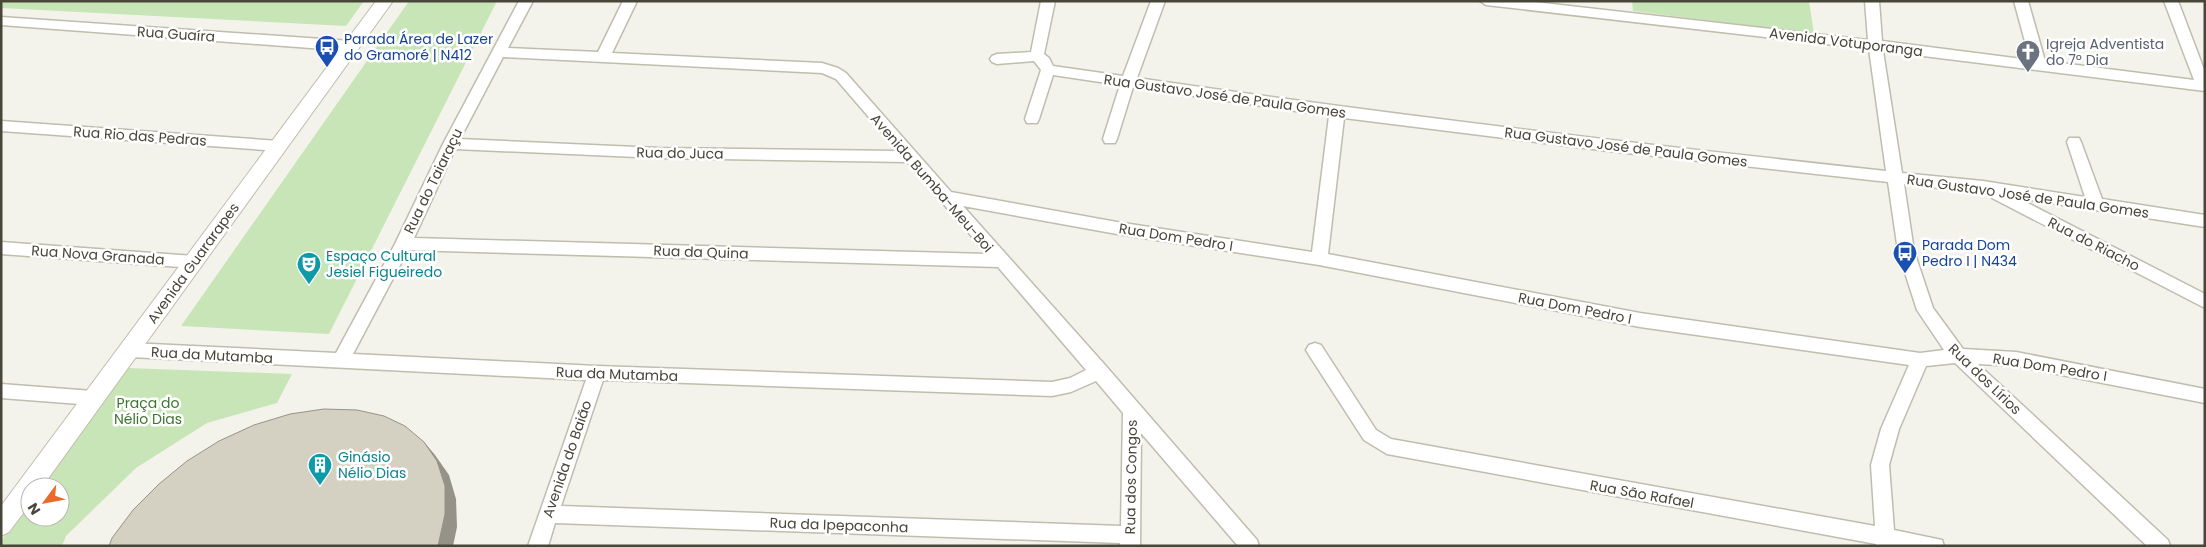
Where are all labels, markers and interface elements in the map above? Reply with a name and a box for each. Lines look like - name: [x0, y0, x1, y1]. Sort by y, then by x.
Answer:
- street label: Rua Guaíra: [136, 21, 216, 47]
- street label: Avenida Votuporanga: [1768, 23, 1924, 61]
- place label: Parada Área de Lazer do Gramoré | N412: [344, 29, 493, 65]
- bus stop icon: Parada Área de Lazer do Gramoré | N412: [314, 34, 340, 68]
- place label: Igreja Adventista do 7º Dia: [2046, 34, 2164, 70]
- church icon: Igreja Adventista do 7º Dia: [2015, 39, 2041, 73]
- street label: Rua Gustavo José de Paula Gomes: [1103, 69, 1347, 123]
- street label: Avenida Bumba-Meu-Boi: [866, 109, 998, 257]
- street label: Rua Rio das Pedras: [73, 121, 207, 151]
- street label: Rua Gustavo José de Paula Gomes: [1504, 122, 1748, 172]
- street label: Rua do Taiaraçu: [399, 125, 467, 237]
- street label: Rua do Juca: [636, 142, 724, 164]
- street label: Rua Gustavo José de Paula Gomes: [1906, 169, 2150, 223]
- street label: Avenida Guararapes: [142, 198, 244, 328]
- street label: Rua do Riacho: [2045, 212, 2143, 276]
- street label: Rua Dom Pedro I: [1117, 218, 1235, 256]
- place label: Parada Dom Pedro I | N434: [1922, 235, 2017, 271]
- street label: Rua Nova Granada: [31, 240, 165, 270]
- street label: Rua da Quina: [653, 240, 749, 264]
- bus stop icon: Parada Dom Pedro I | N434: [1892, 240, 1918, 274]
- place label: Espaço Cultural Jesiel Figueiredo: [326, 246, 442, 282]
- theatre icon: Espaço Cultural Jesiel Figueiredo: [296, 251, 322, 285]
- street label: Rua Dom Pedro I: [1516, 287, 1634, 329]
- street label: Rua dos Lírios: [1944, 339, 2026, 419]
- street label: Rua da Mutamba: [150, 342, 274, 368]
- street label: Rua Dom Pedro I: [1991, 348, 2109, 386]
- street label: Rua da Mutamba: [556, 362, 678, 386]
- park label: Praça do Nélio Dias: [114, 393, 182, 429]
- street label: Avenida do Baião: [538, 398, 597, 520]
- street label: Rua dos Congos: [1120, 420, 1142, 534]
- place label: Ginásio Nélio Dias: [338, 447, 406, 483]
- building icon: Ginásio Nélio Dias: [307, 452, 333, 486]
- street label: Rua São Rafael: [1588, 475, 1696, 513]
- north arrow: [20, 477, 70, 527]
- text: N: [23, 499, 45, 519]
- street label: Rua da Ipepaconha: [769, 513, 909, 537]

